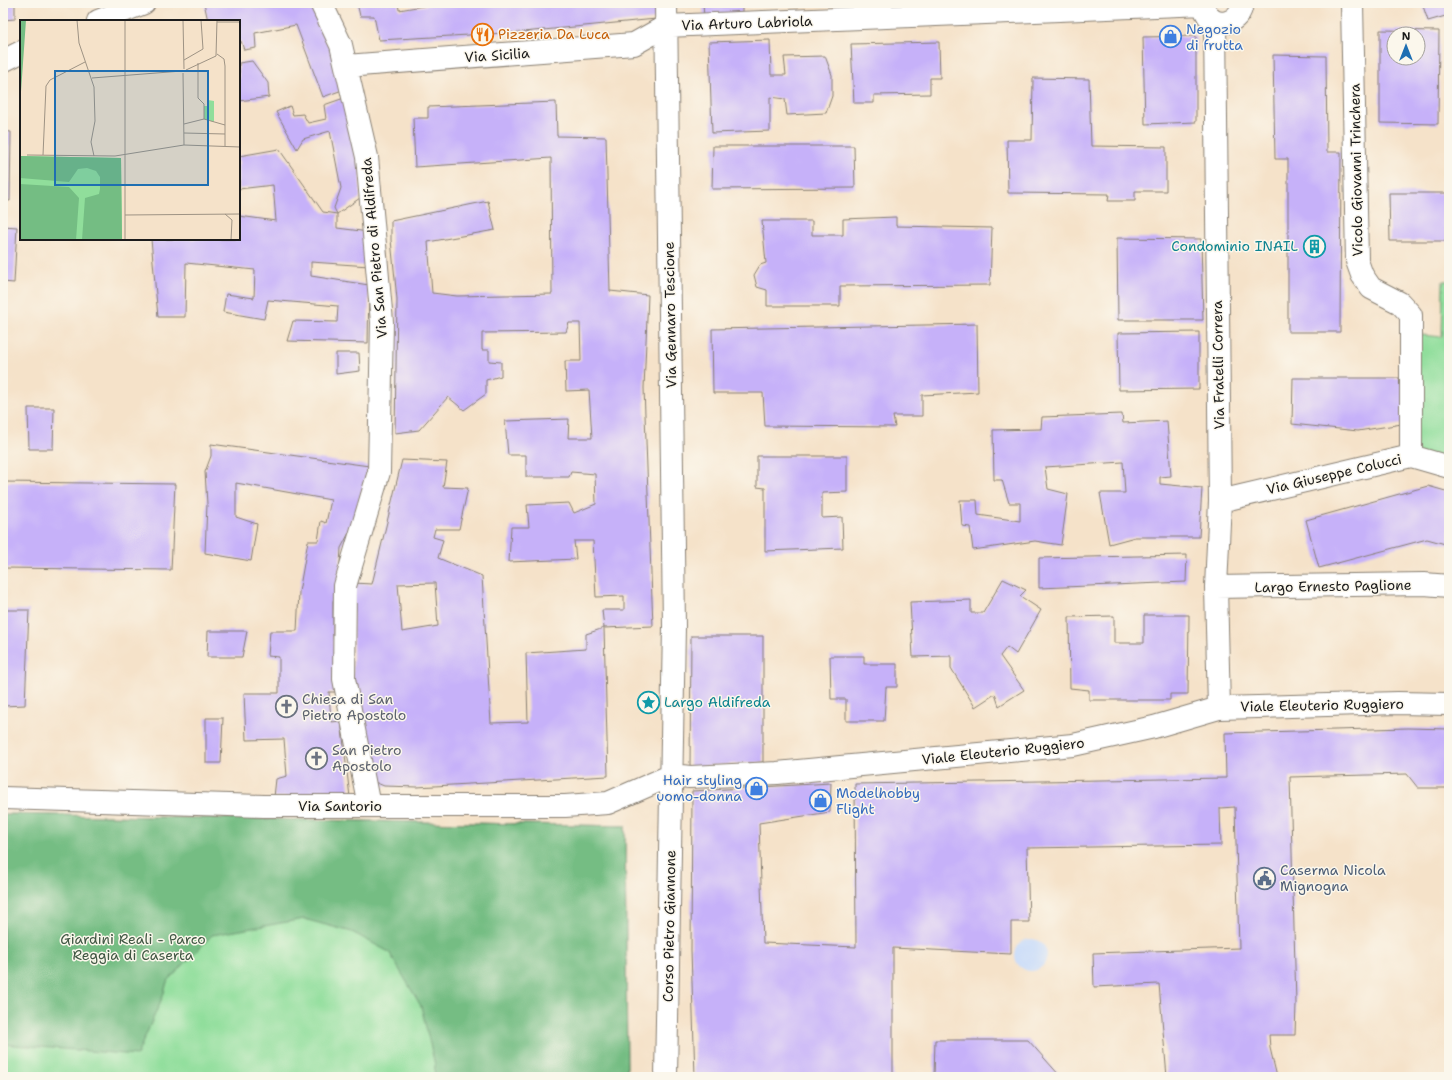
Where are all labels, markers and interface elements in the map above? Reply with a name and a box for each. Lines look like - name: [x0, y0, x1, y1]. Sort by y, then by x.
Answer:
- street label: Via Arturo Labriola: [681, 12, 813, 34]
- inset map: [20, 20, 240, 240]
- place label: Negozio di frutta: [1186, 20, 1243, 54]
- restaurant icon: Pizzeria Da Luca: [469, 21, 495, 47]
- shop icon: Negozio di frutta: [1157, 24, 1183, 50]
- place label: Pizzeria Da Luca: [498, 25, 610, 43]
- north arrow: [1386, 26, 1426, 66]
- text: N: [1402, 29, 1411, 44]
- street label: Via Sicilia: [464, 44, 530, 66]
- street label: Vicolo Giovanni Trinchera: [1345, 83, 1367, 257]
- street label: Via San Pietro di Aldifreda: [357, 157, 391, 339]
- building icon: Condominio INAIL: [1301, 233, 1327, 259]
- place label: Condominio INAIL: [1171, 237, 1298, 255]
- street label: Via Gennaro Tescione: [660, 242, 680, 388]
- street label: Via Fratelli Correra: [1208, 300, 1228, 430]
- street label: Via Giuseppe Colucci: [1265, 450, 1403, 498]
- street label: Largo Ernesto Paglione: [1254, 576, 1412, 596]
- place icon: Largo Aldifreda: [635, 689, 661, 715]
- place label: Chiesa di San Pietro Apostolo: [302, 690, 406, 724]
- place label: Largo Aldifreda: [664, 693, 771, 711]
- church icon: Chiesa di San Pietro Apostolo: [274, 694, 300, 720]
- street label: Viale Eleuterio Ruggiero: [1240, 695, 1404, 715]
- street label: Viale Eleuterio Ruggiero: [921, 733, 1085, 769]
- place label: San Pietro Apostolo: [332, 741, 401, 775]
- church icon: San Pietro Apostolo: [303, 745, 329, 771]
- place label: Hair styling uomo-donna: [656, 771, 742, 805]
- shop icon: Hair styling uomo-donna: [744, 775, 770, 801]
- place label: Modelhobby Flight: [836, 784, 920, 818]
- shop icon: Modelhobby Flight: [807, 788, 833, 814]
- street label: Via Santorio: [298, 797, 382, 815]
- street label: Corso Pietro Giannone: [659, 850, 679, 1002]
- place label: Caserma Nicola Mignogna: [1280, 861, 1386, 895]
- public building icon: Caserma Nicola Mignogna: [1252, 865, 1278, 891]
- park label: Giardini Reali - Parco Reggia di Caserta: [60, 930, 206, 964]

